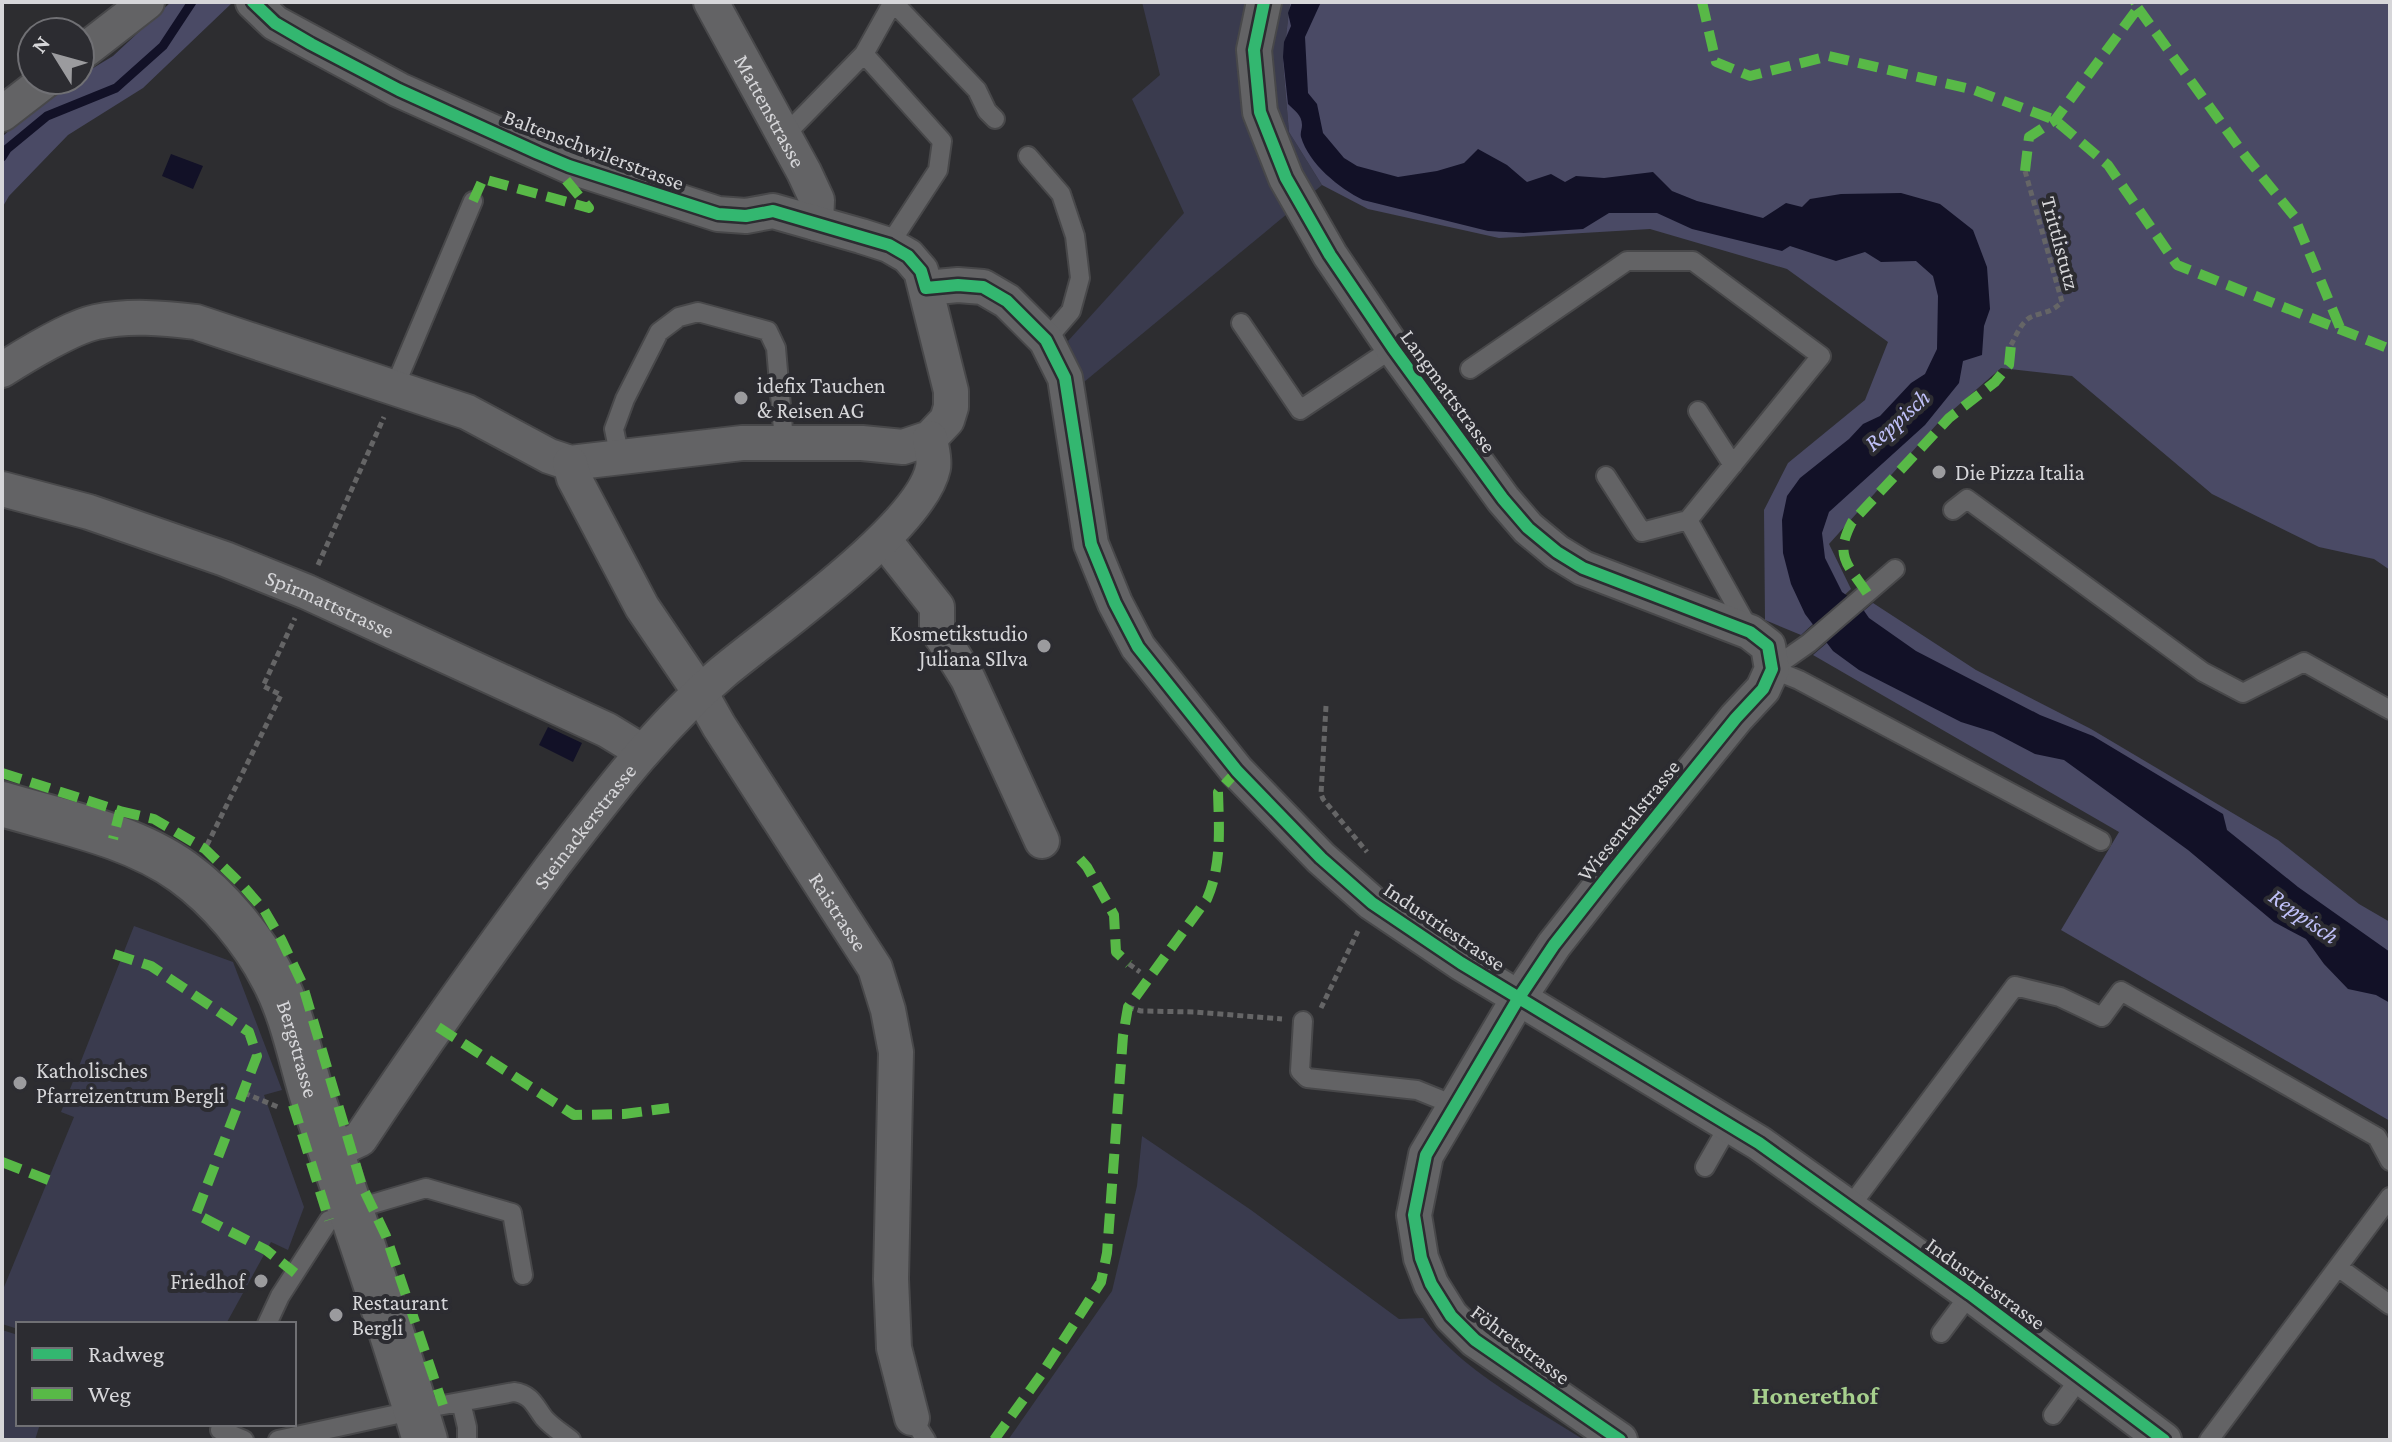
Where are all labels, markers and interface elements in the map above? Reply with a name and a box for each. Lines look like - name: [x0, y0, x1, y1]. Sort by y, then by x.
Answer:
- north arrow: [16, 16, 96, 96]
- text: N: [26, 31, 55, 58]
- street label: Mattenstrasse: [729, 50, 811, 172]
- street label: Baltenschwilerstrasse: [500, 103, 688, 195]
- street label: Trittlistutz: [2036, 194, 2085, 293]
- street label: Langmattstrasse: [1395, 325, 1502, 458]
- place label: idefix Tauchen & Reisen AG: [757, 373, 886, 423]
- water label: Reppisch: [1858, 383, 1935, 456]
- marker: idefix Tauchen & Reisen AG: [732, 389, 750, 407]
- place label: Die Pizza Italia: [1955, 460, 2085, 485]
- marker: Die Pizza Italia: [1930, 463, 1948, 481]
- street label: Spirmattstrasse: [262, 565, 398, 643]
- place label: Kosmetikstudio Juliana SIlva: [889, 621, 1028, 671]
- marker: Kosmetikstudio Juliana SIlva: [1035, 637, 1053, 655]
- street label: Wiesentalstrasse: [1572, 755, 1685, 886]
- street label: Steinackerstrasse: [528, 759, 641, 894]
- street label: Raistrasse: [804, 868, 873, 956]
- street label: Industriestrasse: [1379, 877, 1510, 976]
- water label: Reppisch: [2264, 882, 2344, 949]
- street label: Bergstrasse: [272, 997, 324, 1101]
- place label: Katholisches Pfarreizentrum Bergli: [36, 1058, 225, 1108]
- marker: Katholisches Pfarreizentrum Bergli: [11, 1074, 29, 1092]
- street label: Industriestrasse: [1921, 1232, 2050, 1335]
- place label: Friedhof: [170, 1269, 246, 1294]
- marker: Friedhof: [252, 1272, 270, 1290]
- place label: Restaurant Bergli: [352, 1290, 449, 1340]
- street label: Föhretstrasse: [1466, 1299, 1575, 1390]
- marker: Restaurant Bergli: [327, 1306, 345, 1324]
- legend: [16, 1322, 296, 1426]
- text: Radweg: [88, 1340, 165, 1367]
- text: Weg: [88, 1380, 132, 1407]
- district label: Honerethof: [1752, 1381, 1880, 1410]

